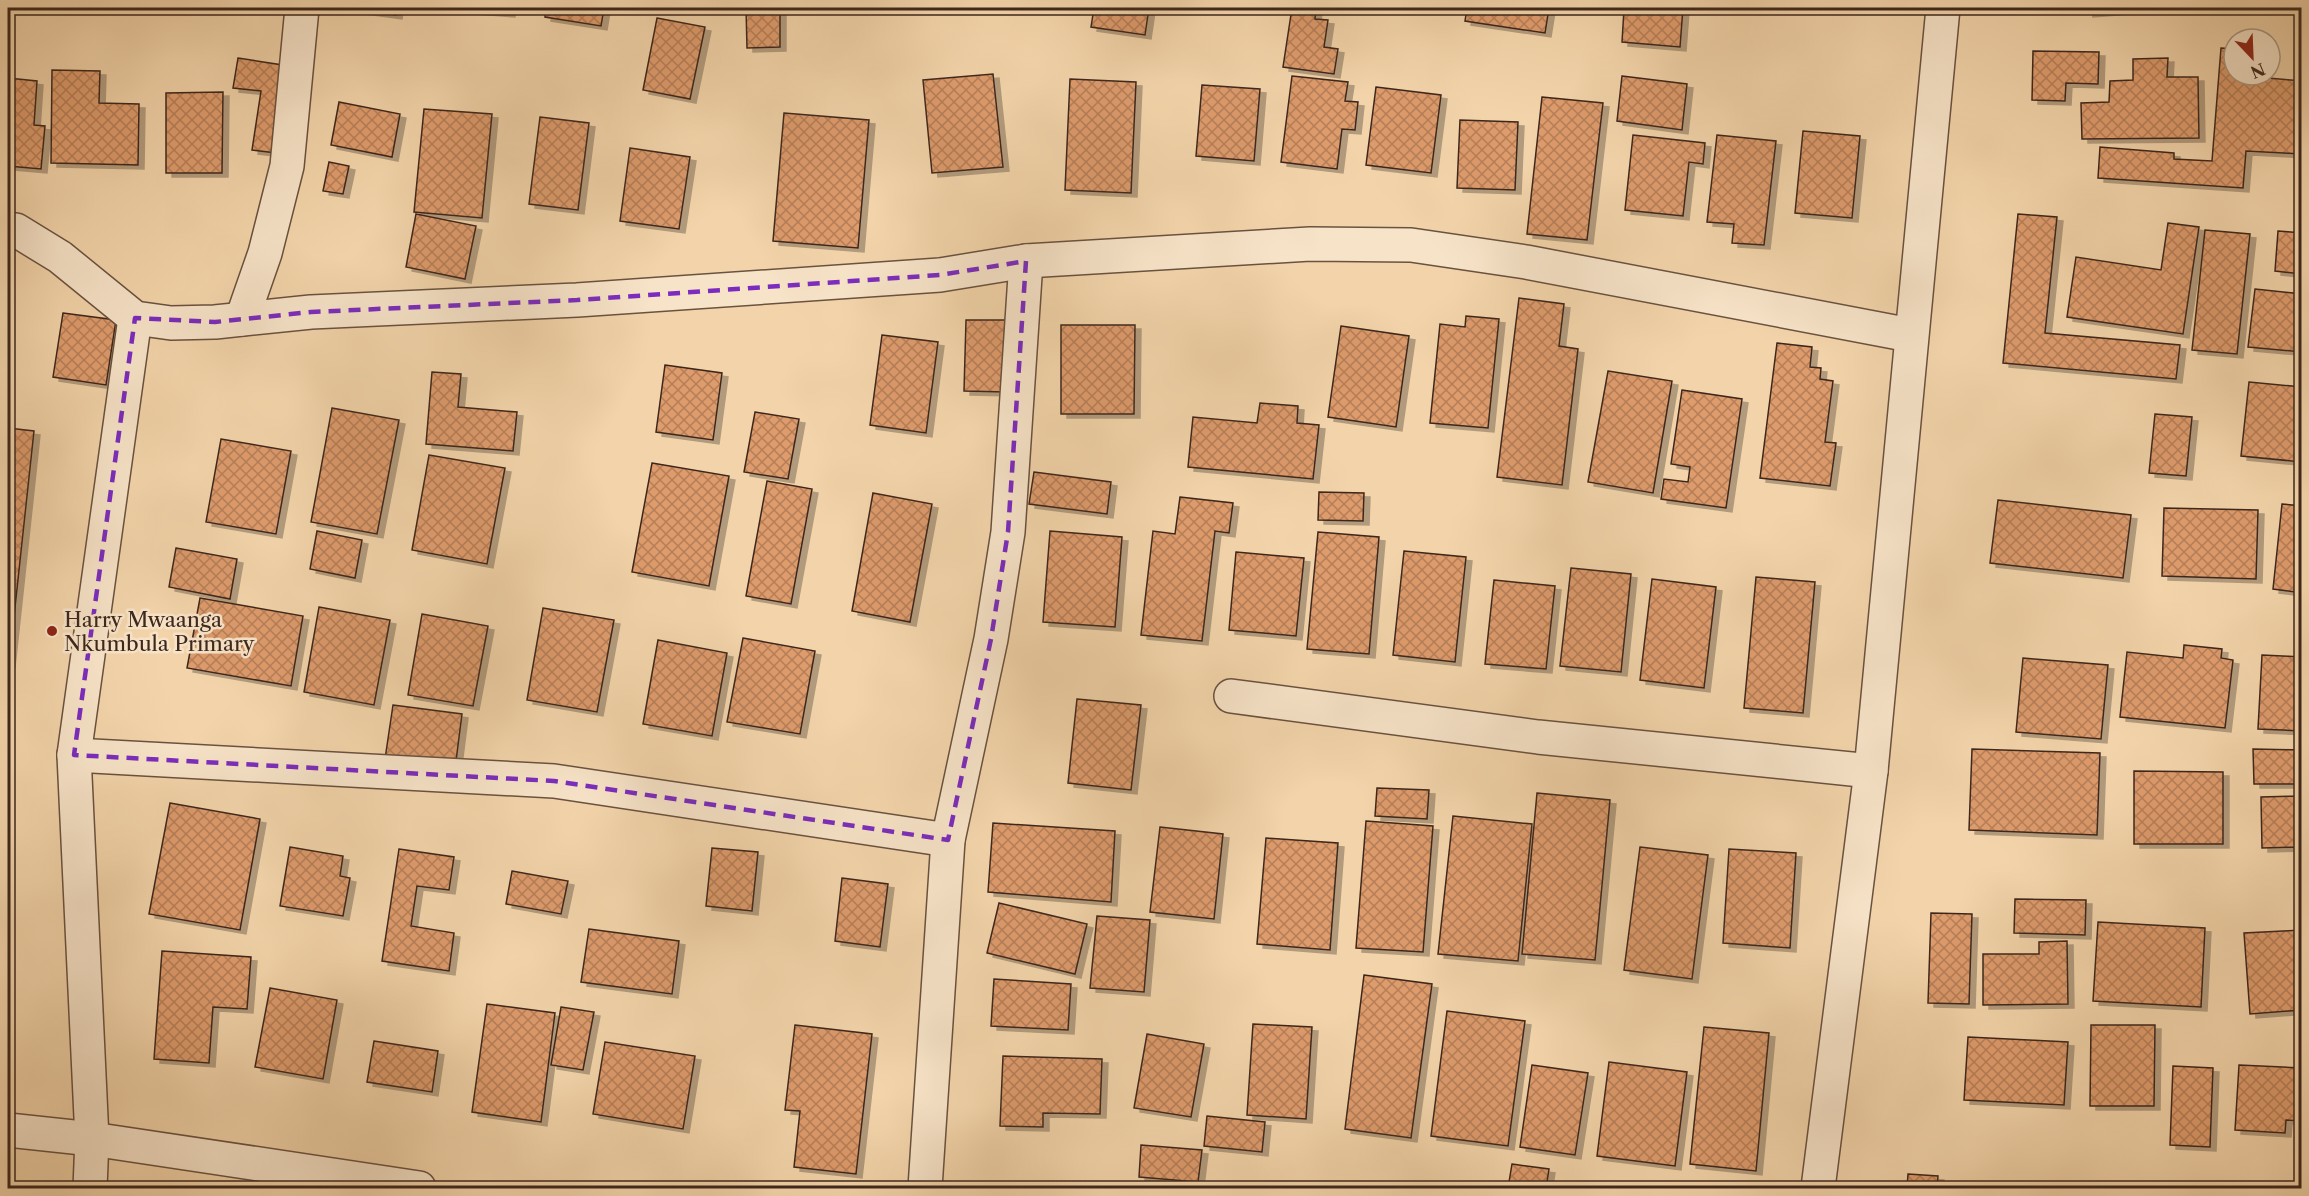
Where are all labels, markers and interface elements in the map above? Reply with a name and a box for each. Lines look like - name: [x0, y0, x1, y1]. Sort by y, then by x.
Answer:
- north arrow: [2222, 27, 2282, 87]
- text: N: [2247, 59, 2268, 83]
- place label: Harry Mwaanga Nkumbula Primary: [64, 607, 255, 656]
- marker: Harry Mwaanga Nkumbula Primary: [45, 624, 59, 638]

